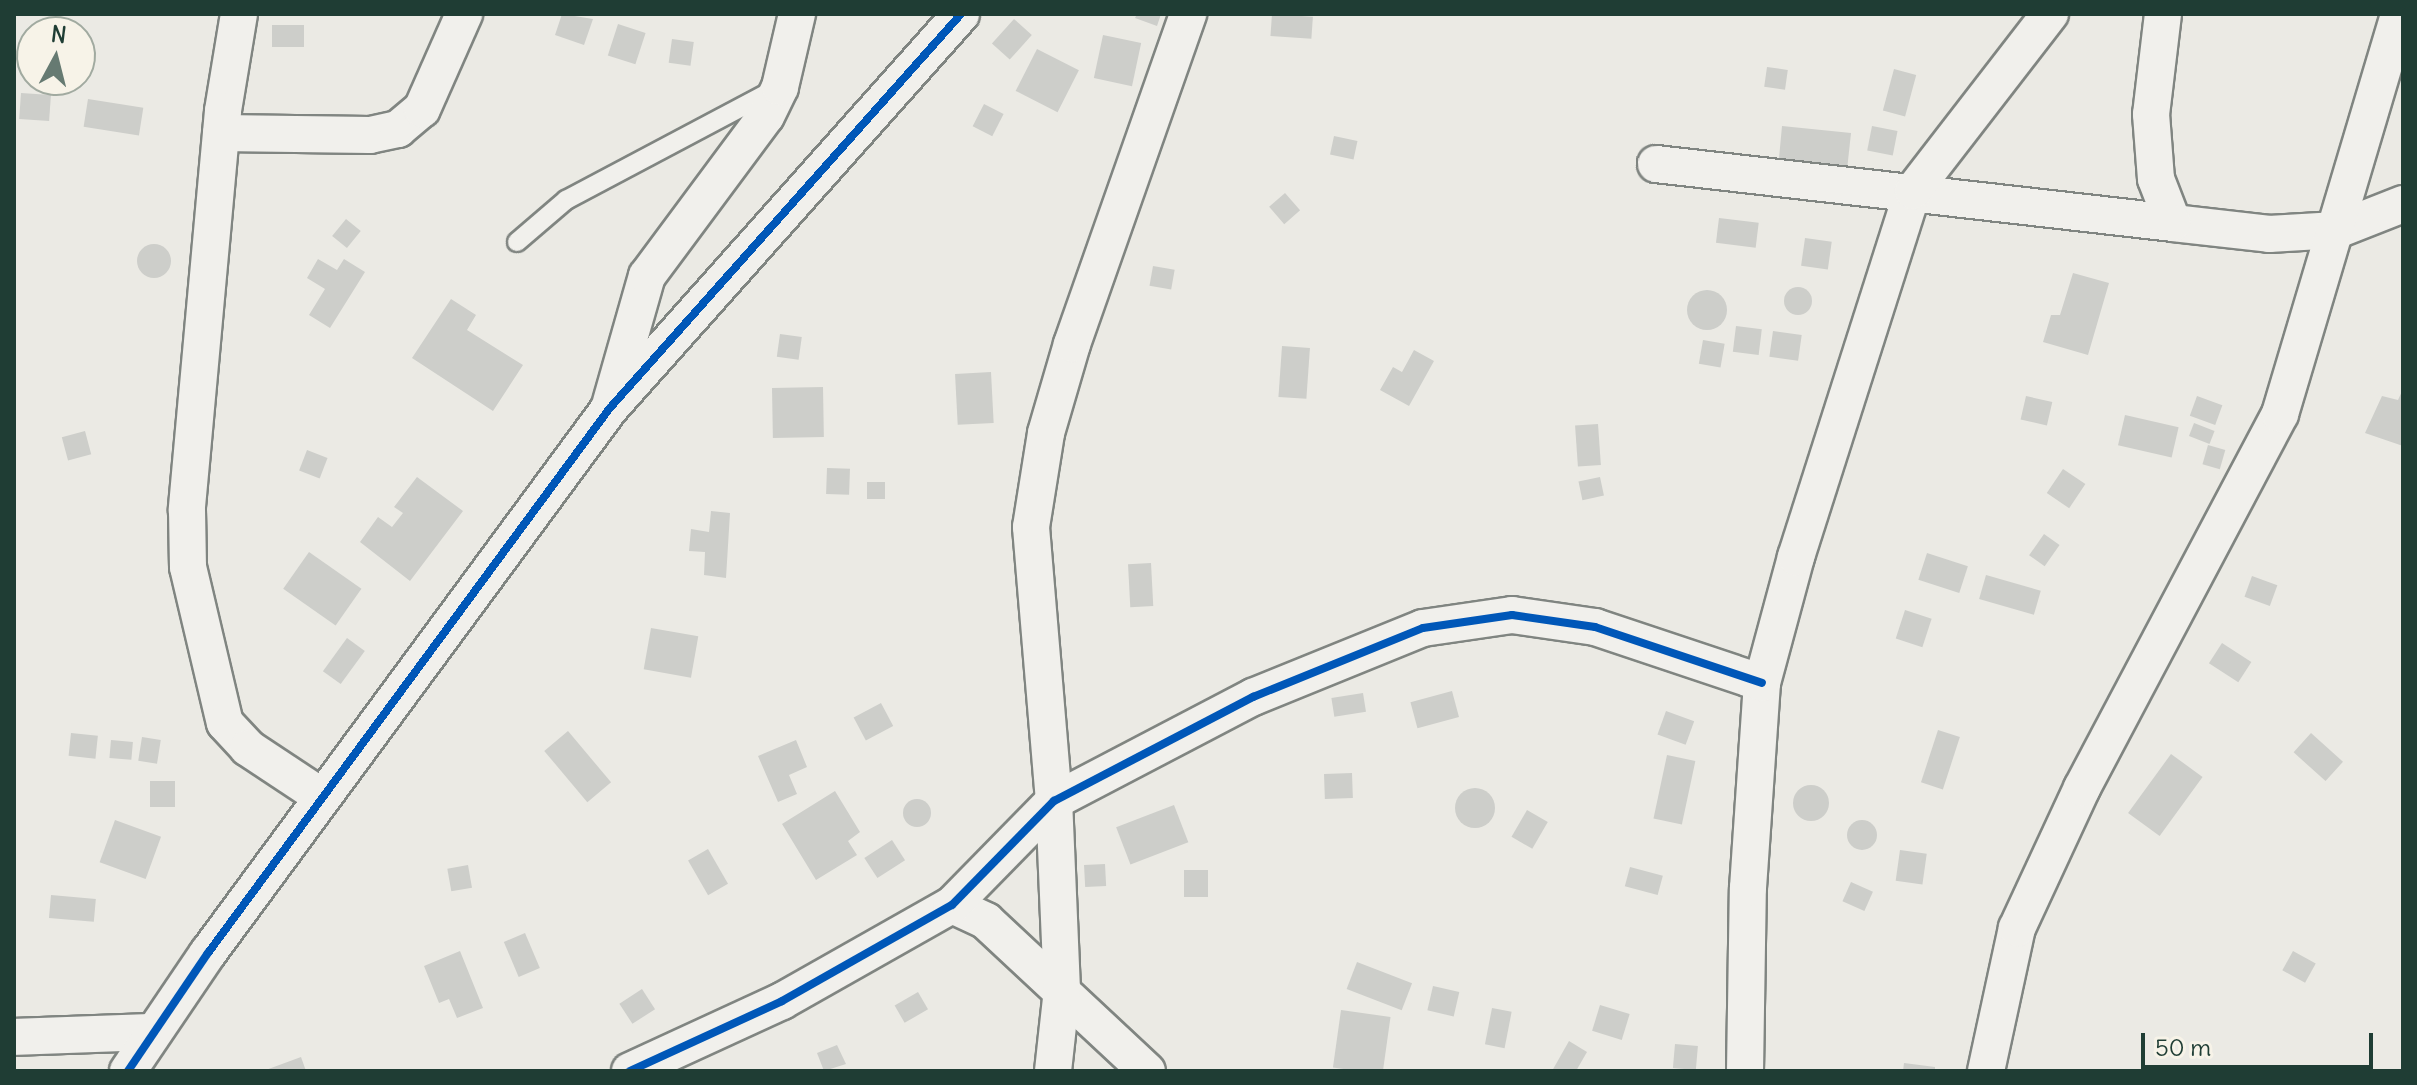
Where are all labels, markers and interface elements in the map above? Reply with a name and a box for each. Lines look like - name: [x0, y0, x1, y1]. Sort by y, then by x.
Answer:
- north arrow: [16, 16, 96, 96]
- text: N: [49, 19, 68, 49]
- scale bar: [2145, 1017, 2377, 1067]
- text: 50 m: [2155, 1032, 2211, 1062]

